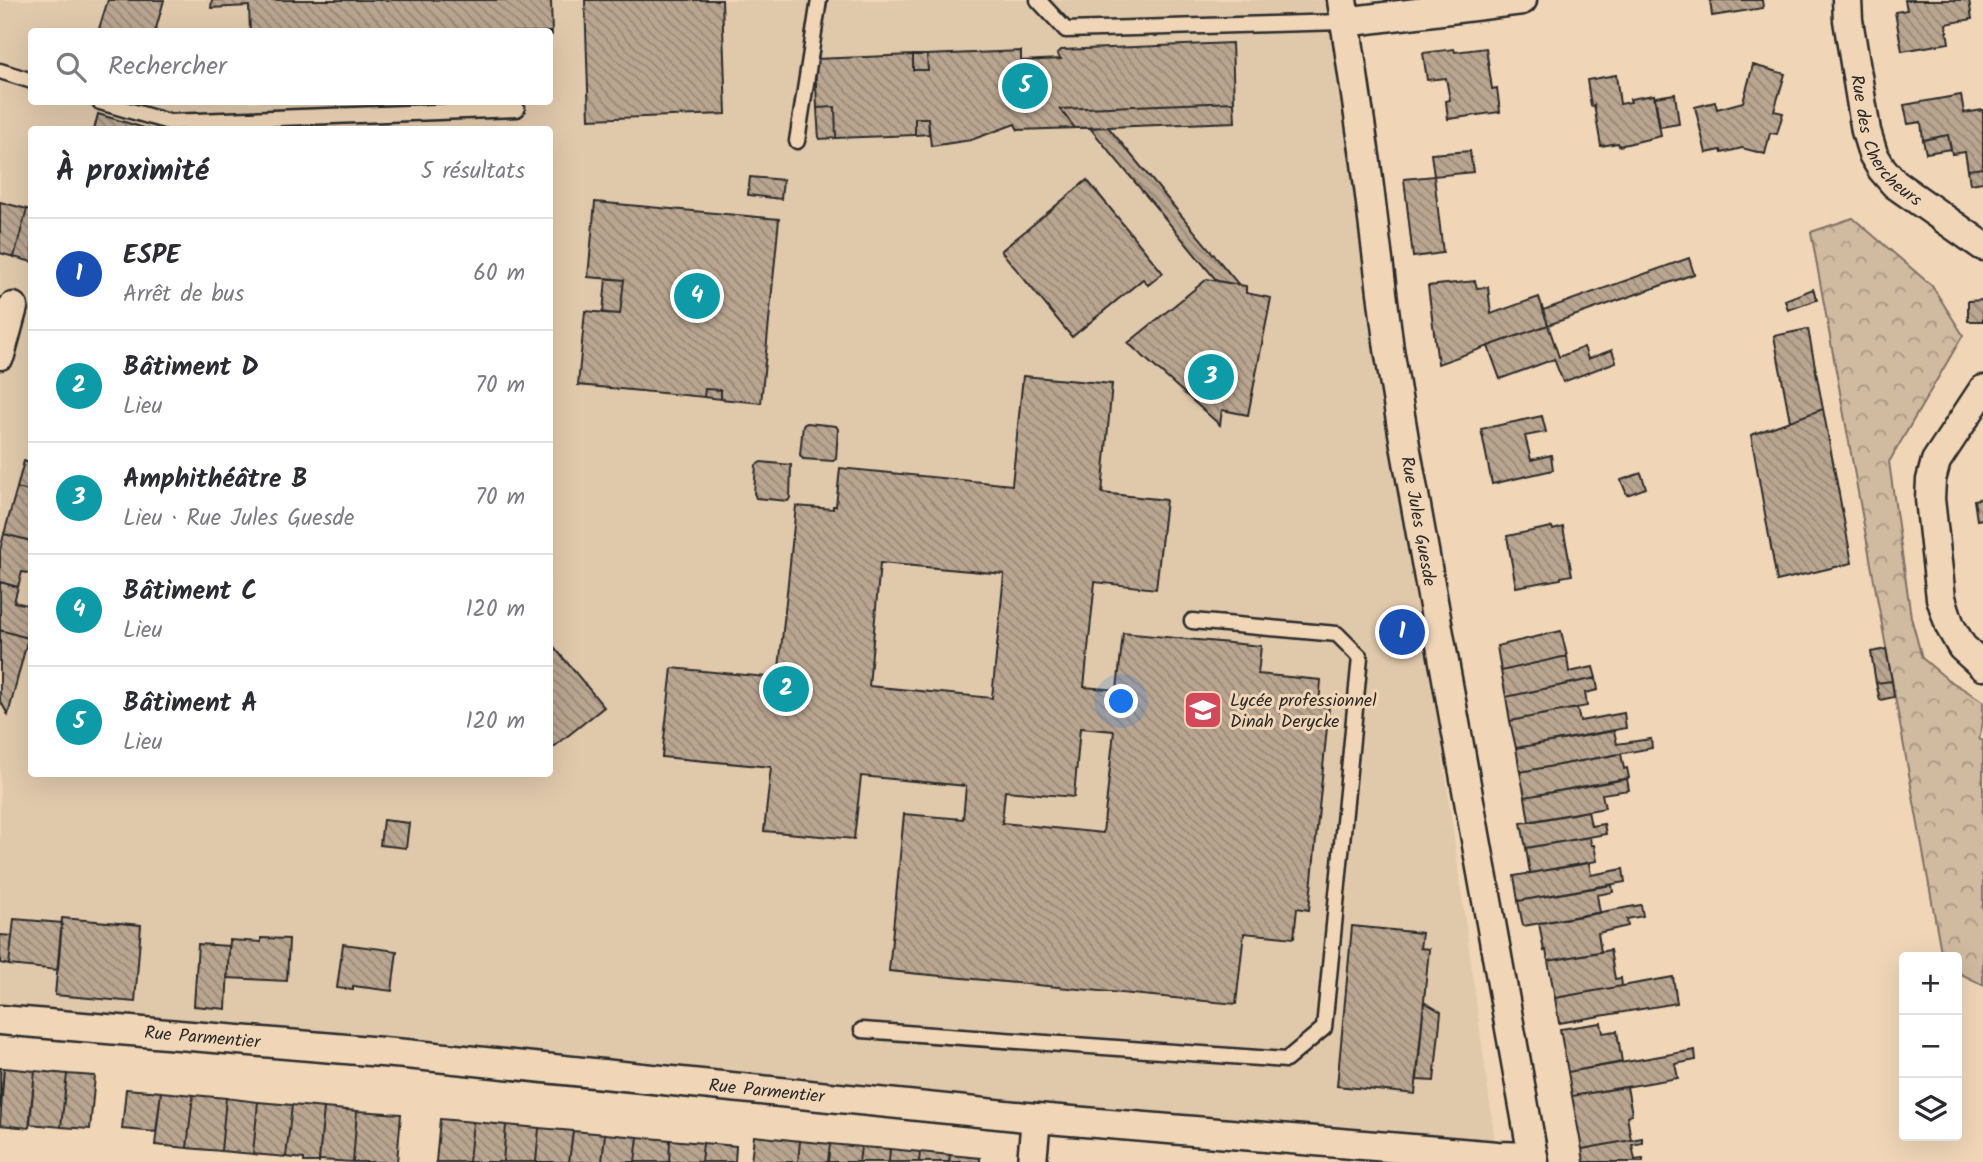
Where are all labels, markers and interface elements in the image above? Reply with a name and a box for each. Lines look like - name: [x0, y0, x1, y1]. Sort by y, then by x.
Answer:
- search box: [28, 28, 553, 105]
- text: Rechercher: [108, 46, 227, 88]
- icon: search: [52, 48, 90, 86]
- pin: 5: [1002, 60, 1048, 112]
- street label: Rue des Chercheurs: [1841, 73, 1928, 215]
- text: À proximité: [56, 148, 209, 196]
- text: 5 résultats: [421, 154, 525, 190]
- text: ESPE: [123, 235, 180, 277]
- text: 1: [76, 256, 82, 292]
- text: 60 m: [473, 256, 525, 292]
- pin: 4: [674, 270, 720, 322]
- text: Arrêt de bus: [123, 277, 244, 313]
- text: Bâtiment D: [123, 347, 259, 389]
- pin: 3: [1188, 351, 1234, 403]
- text: 2: [72, 368, 86, 404]
- text: 70 m: [475, 368, 525, 404]
- text: Lieu: [123, 389, 162, 425]
- street label: Rue Jules Guesde: [1391, 454, 1443, 589]
- text: Amphithéâtre B: [123, 459, 308, 501]
- text: 3: [73, 480, 85, 516]
- text: 70 m: [475, 480, 525, 516]
- text: Lieu · Rue Jules Guesde: [123, 501, 354, 537]
- text: Bâtiment C: [123, 571, 257, 613]
- text: 4: [73, 592, 85, 628]
- text: 120 m: [465, 592, 525, 628]
- pin: 1: [1379, 606, 1425, 658]
- text: Lieu: [123, 613, 162, 649]
- pin: 2: [763, 663, 809, 715]
- text: Bâtiment A: [123, 683, 258, 725]
- your location: [1104, 684, 1138, 718]
- place label: Lycée professionnel Dinah Derycke: [1230, 687, 1377, 737]
- school or university icon: Lycée professionnel Dinah Derycke: [1182, 689, 1224, 731]
- text: 5: [73, 704, 85, 740]
- text: 120 m: [465, 704, 525, 740]
- text: Lieu: [123, 725, 162, 761]
- map controls: [1899, 952, 1962, 1141]
- button: +: [1899, 952, 1962, 1015]
- button: −: [1899, 1015, 1962, 1078]
- street label: Rue Parmentier: [143, 1019, 262, 1058]
- street label: Rue Parmentier: [707, 1072, 827, 1113]
- button: layers: [1899, 1078, 1962, 1141]

